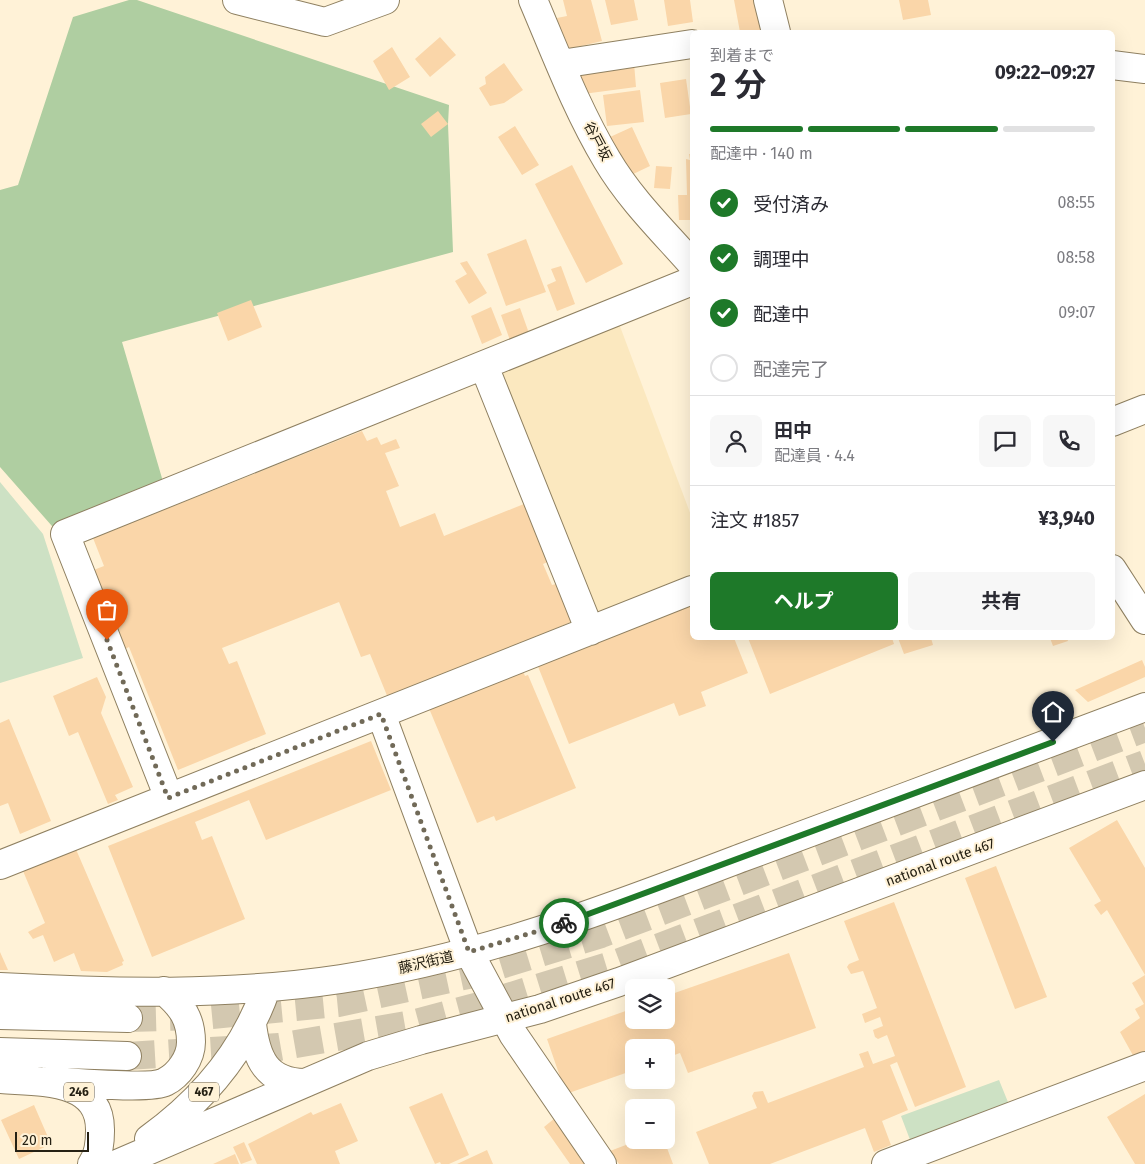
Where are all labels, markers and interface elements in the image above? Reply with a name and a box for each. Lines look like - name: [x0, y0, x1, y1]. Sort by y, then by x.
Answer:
- text: 到着まで: [710, 46, 774, 65]
- text: 09:22–09:27: [995, 61, 1095, 84]
- text: 2 分: [710, 66, 766, 104]
- street label: 谷戸坂: [580, 119, 615, 164]
- text: 配達中 · 140 m: [710, 144, 813, 163]
- icon: check: [710, 189, 738, 217]
- text: 受付済み: [753, 193, 829, 216]
- text: 08:55: [1057, 193, 1095, 212]
- icon: check: [710, 244, 738, 272]
- text: 調理中: [753, 248, 810, 271]
- text: 08:58: [1057, 248, 1095, 267]
- icon: check: [710, 299, 738, 327]
- text: 配達中: [753, 303, 810, 326]
- text: 09:07: [1058, 303, 1095, 322]
- text: 配達完了: [753, 358, 829, 381]
- button: person: [710, 415, 762, 467]
- button: chat: [979, 415, 1031, 467]
- button: phone: [1043, 415, 1095, 467]
- text: 田中: [774, 419, 812, 442]
- text: 配達員 · 4.4: [774, 446, 855, 465]
- text: ¥3,940: [1038, 507, 1095, 530]
- text: 注文 #1857: [710, 509, 799, 532]
- button: ヘルプ: [710, 572, 898, 630]
- button: 共有: [908, 572, 1095, 630]
- pin: [86, 589, 128, 640]
- icon: bag: [93, 596, 121, 624]
- pin: [1032, 691, 1074, 742]
- icon: home: [1039, 698, 1067, 726]
- street label: national route 467: [883, 835, 997, 890]
- courier: [539, 898, 589, 948]
- icon: bike: [550, 909, 578, 937]
- street label: 藤沢街道: [397, 948, 455, 977]
- street label: national route 467: [503, 975, 617, 1026]
- map controls: [625, 979, 675, 1149]
- button: layers: [625, 979, 675, 1029]
- button: +: [625, 1039, 675, 1089]
- road number: 246: [64, 1082, 94, 1102]
- road number: 467: [189, 1082, 219, 1102]
- button: −: [625, 1099, 675, 1149]
- scale bar: [15, 1129, 89, 1152]
- text: 20 m: [22, 1132, 52, 1149]

